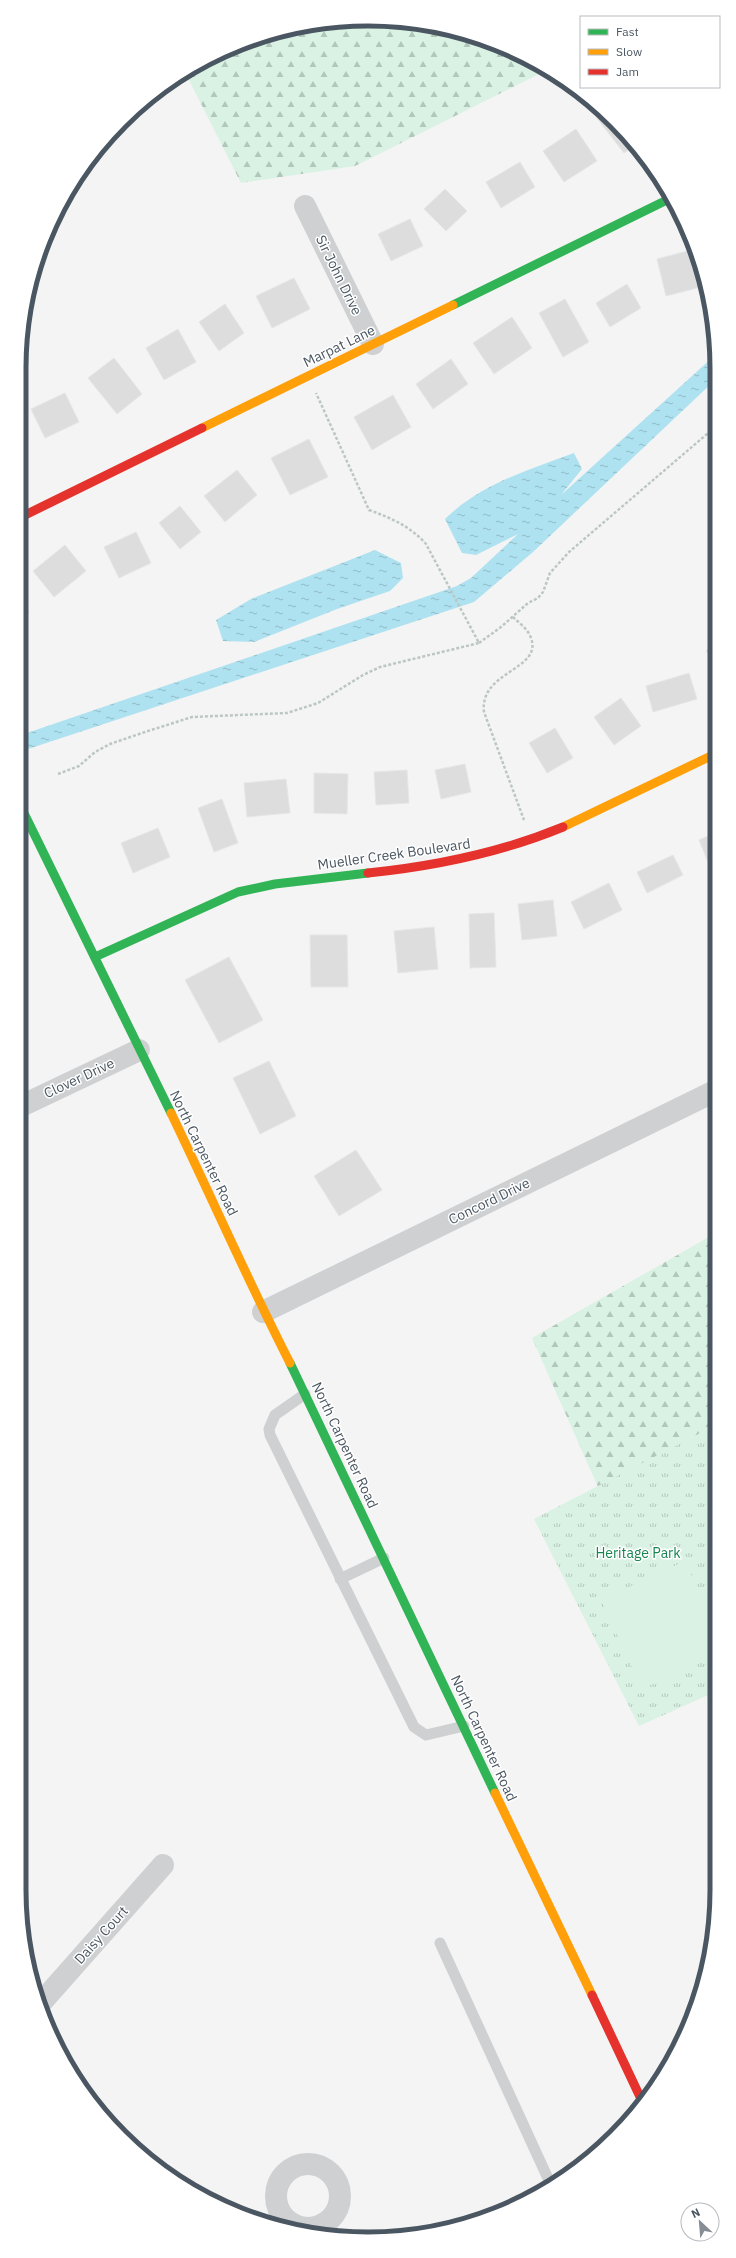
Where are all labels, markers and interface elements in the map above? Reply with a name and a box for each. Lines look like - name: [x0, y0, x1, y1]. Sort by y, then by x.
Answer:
- legend: [580, 16, 720, 88]
- text: Fast: [616, 24, 639, 39]
- text: Slow: [616, 44, 642, 59]
- text: Jam: [616, 64, 639, 79]
- street label: Sir John Drive: [312, 232, 366, 318]
- street label: Marpat Lane: [300, 321, 378, 371]
- street label: Mueller Creek Boulevard: [316, 834, 472, 874]
- street label: Clover Drive: [41, 1054, 117, 1102]
- street label: North Carpenter Road: [166, 1087, 242, 1219]
- street label: Concord Drive: [445, 1173, 533, 1228]
- street label: North Carpenter Road: [308, 1379, 382, 1511]
- park label: Heritage Park: [595, 1544, 681, 1562]
- street label: North Carpenter Road: [447, 1672, 521, 1804]
- street label: Daisy Court: [70, 1902, 132, 1968]
- north arrow: [680, 2202, 720, 2242]
- text: N: [689, 2205, 702, 2221]

